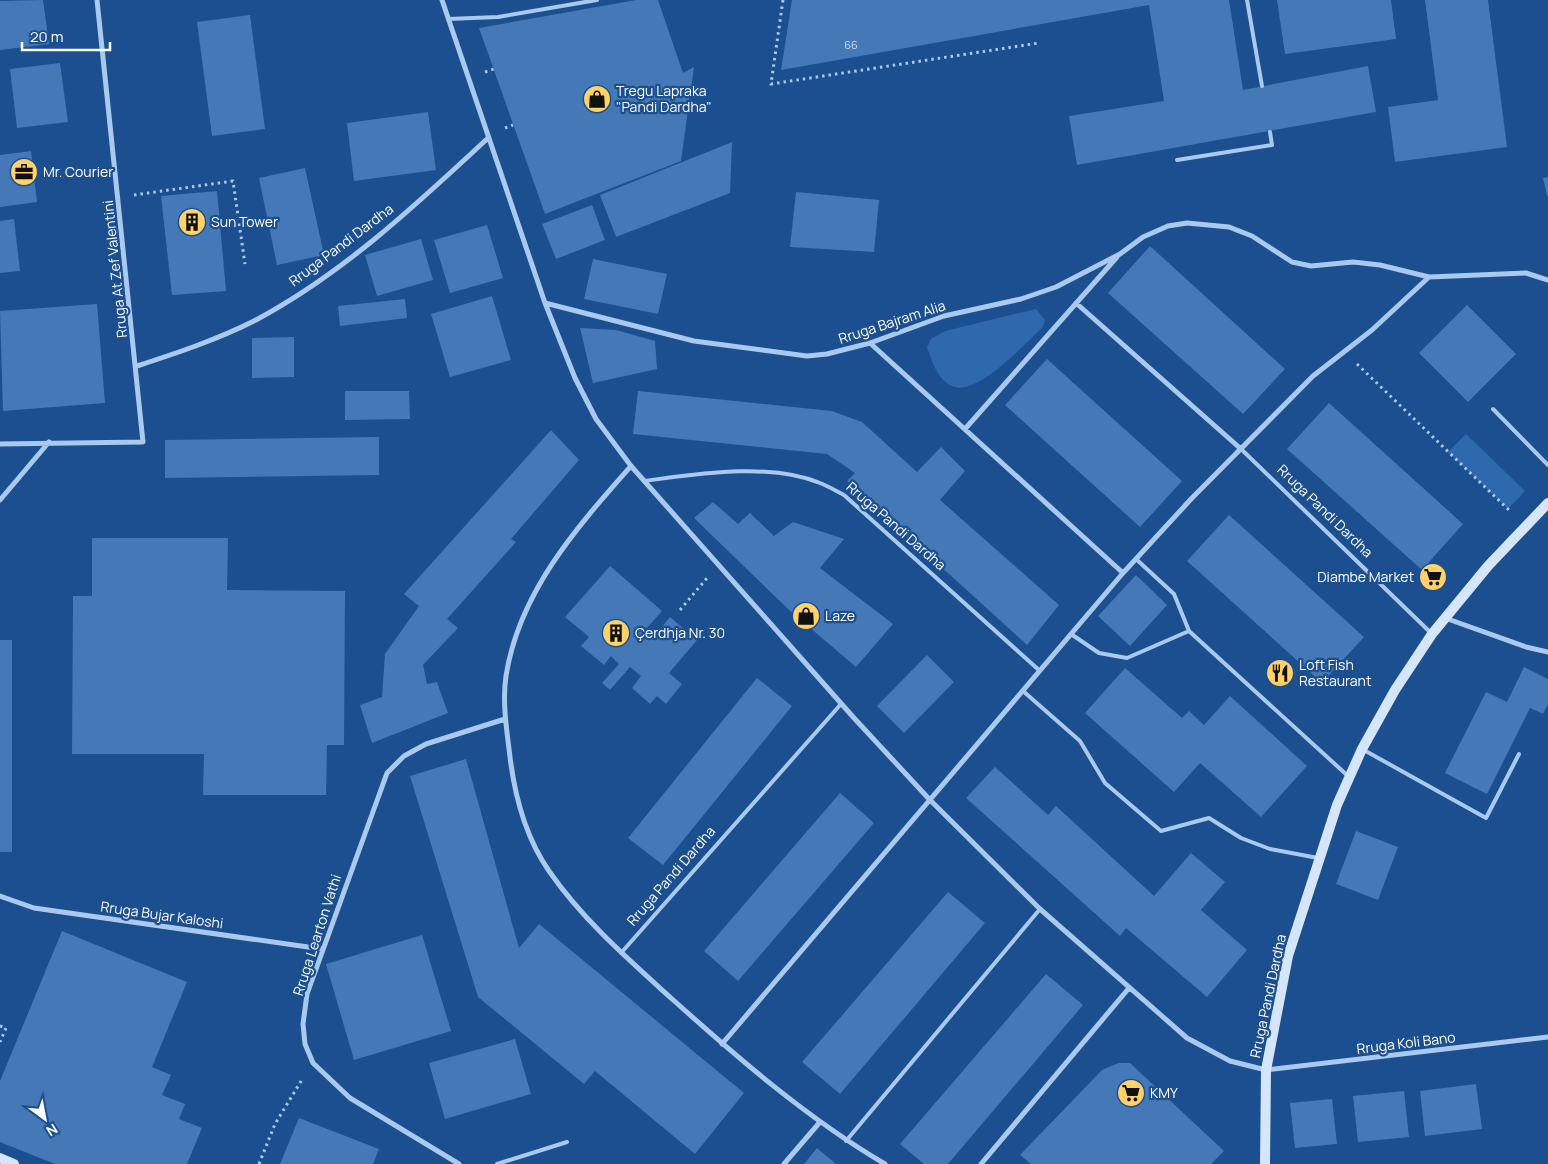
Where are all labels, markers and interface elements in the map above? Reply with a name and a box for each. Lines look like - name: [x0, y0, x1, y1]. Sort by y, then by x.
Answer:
- scale bar: [22, 20, 110, 52]
- text: 20 m: [30, 26, 63, 47]
- house number: 66: [844, 37, 858, 52]
- place label: Tregu Lapraka "Pandi Dardha": [616, 81, 712, 116]
- shop icon: Tregu Lapraka "Pandi Dardha": [582, 84, 612, 114]
- office icon: Mr. Courier: [9, 157, 39, 187]
- place label: Mr. Courier: [43, 162, 113, 181]
- street label: Rruga At Zef Valentini: [98, 199, 131, 339]
- street label: Rruga Pandi Dardha: [285, 199, 397, 290]
- building icon: Sun Tower: [177, 207, 207, 237]
- place label: Sun Tower: [211, 212, 278, 231]
- street label: Rruga Bajram Alia: [836, 295, 948, 348]
- street label: Rruga Pandi Dardha: [1273, 460, 1377, 561]
- street label: Rruga Pandi Dardha: [843, 477, 950, 574]
- supermarket icon: Diambe Market: [1418, 562, 1448, 592]
- place label: Diambe Market: [1317, 567, 1414, 586]
- shop icon: Laze: [791, 601, 821, 631]
- place label: Laze: [825, 606, 855, 625]
- building icon: Çerdhja Nr. 30: [601, 618, 631, 648]
- place label: Çerdhja Nr. 30: [635, 623, 725, 642]
- place label: Loft Fish Restaurant: [1299, 655, 1372, 690]
- restaurant icon: Loft Fish Restaurant: [1265, 658, 1295, 688]
- street label: Rruga Pandi Dardha: [622, 822, 719, 929]
- street label: Rruga Learton Vathi: [288, 872, 345, 998]
- street label: Rruga Bujar Kaloshi: [100, 896, 225, 933]
- street label: Rruga Pandi Dardha: [1245, 932, 1290, 1060]
- street label: Rruga Koli Bano: [1355, 1027, 1456, 1058]
- supermarket icon: KMY: [1116, 1078, 1146, 1108]
- place label: KMY: [1150, 1083, 1178, 1102]
- north arrow: [20, 1094, 70, 1144]
- text: N: [43, 1120, 61, 1141]

